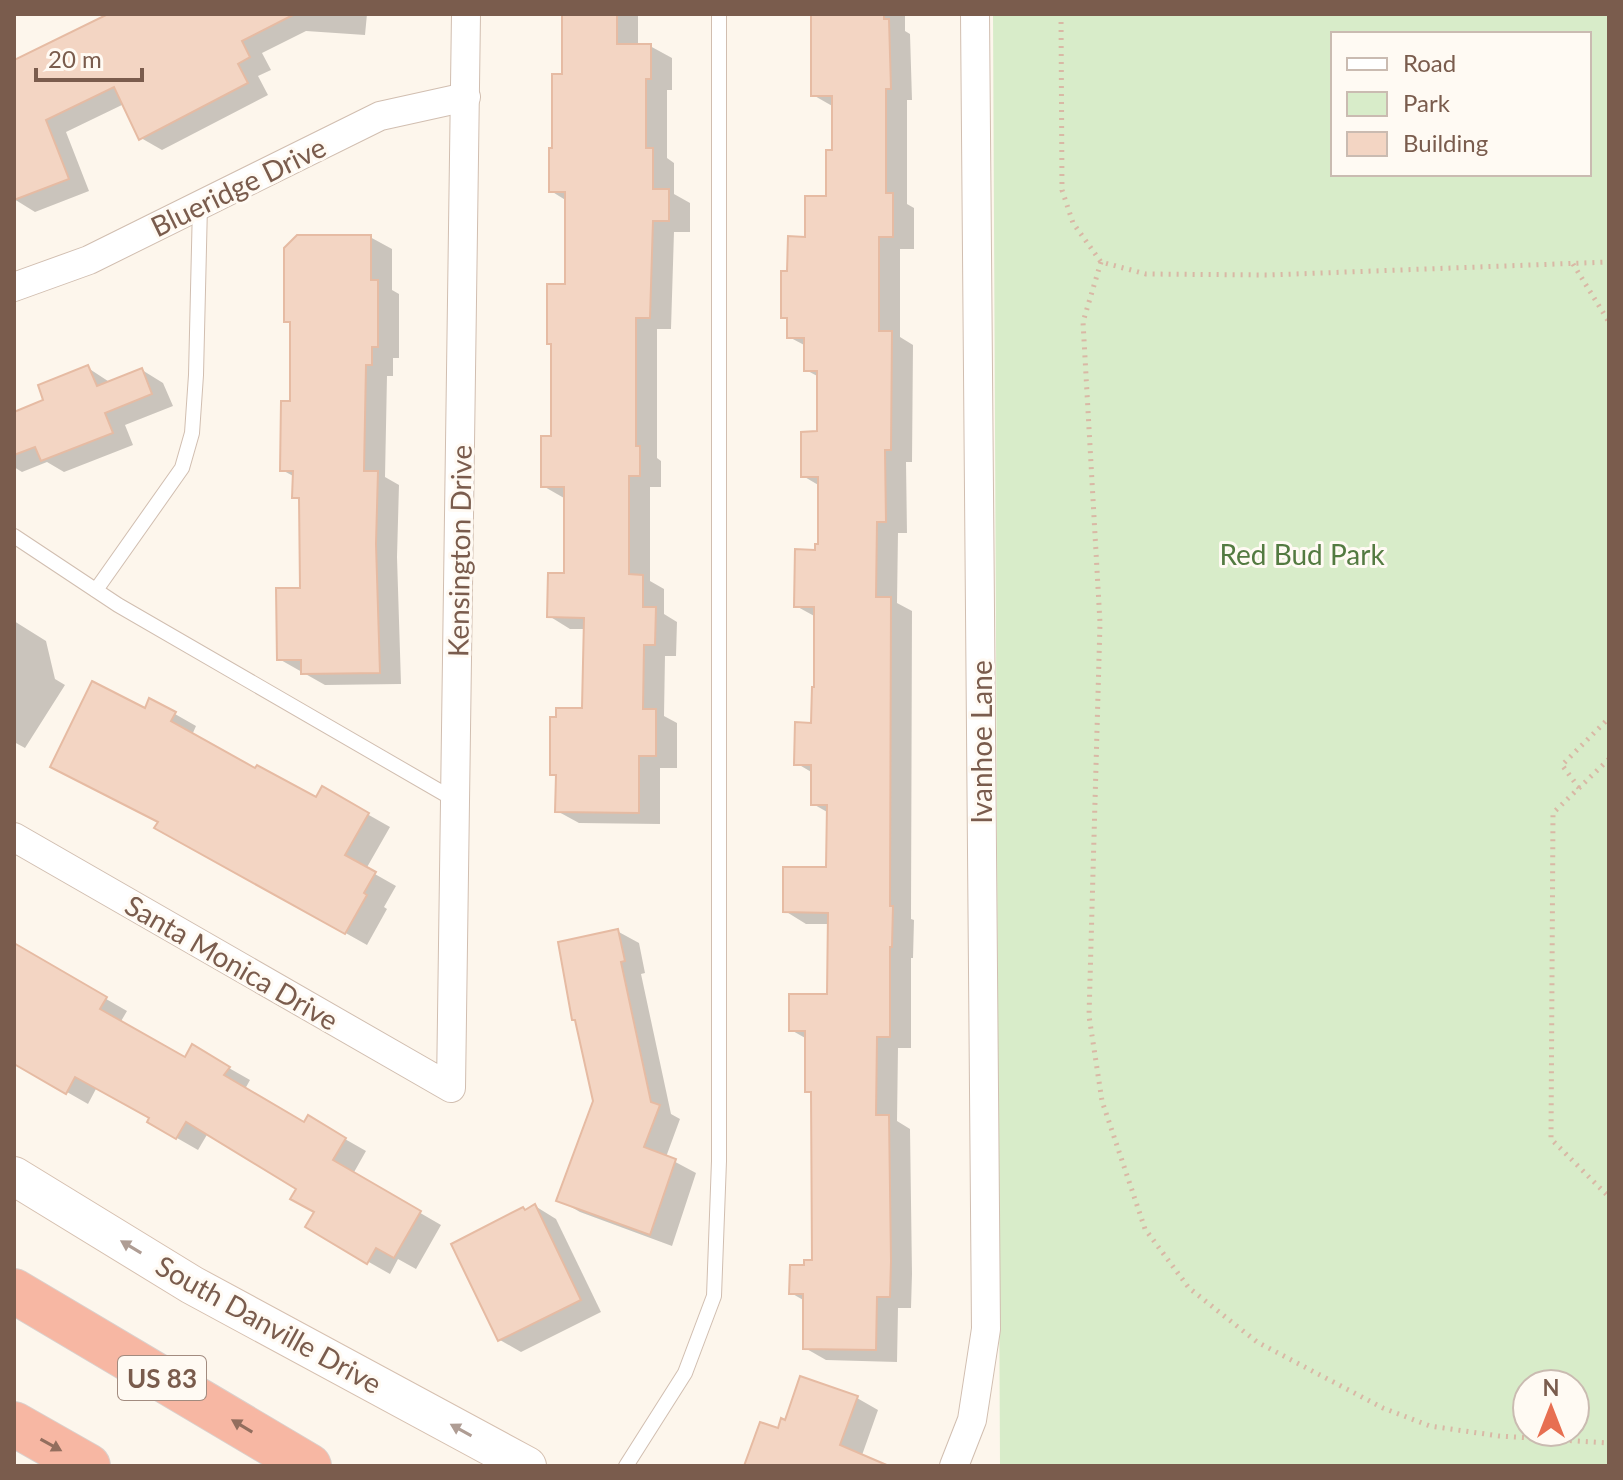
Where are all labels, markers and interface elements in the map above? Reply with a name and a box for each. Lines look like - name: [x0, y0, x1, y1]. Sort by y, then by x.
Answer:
- scale bar: [36, 32, 142, 82]
- legend: [1331, 32, 1591, 176]
- text: 20 m: [48, 44, 102, 73]
- text: Road: [1403, 48, 1456, 77]
- text: Park: [1403, 88, 1451, 117]
- text: Building: [1403, 128, 1488, 157]
- street label: Blueridge Drive: [145, 129, 331, 243]
- street label: Kensington Drive: [440, 445, 478, 657]
- park label: Red Bud Park: [1219, 537, 1385, 571]
- street label: Ivanhoe Lane: [964, 660, 998, 824]
- street label: Santa Monica Drive: [119, 887, 345, 1037]
- one-way arrow: [120, 1241, 142, 1255]
- street label: South Danville Drive: [150, 1248, 388, 1400]
- road number: US 83: [118, 1356, 206, 1400]
- north arrow: [1511, 1368, 1591, 1448]
- text: N: [1543, 1374, 1559, 1401]
- one-way arrow: [231, 1419, 253, 1433]
- one-way arrow: [450, 1423, 472, 1437]
- one-way arrow: [40, 1438, 62, 1452]

